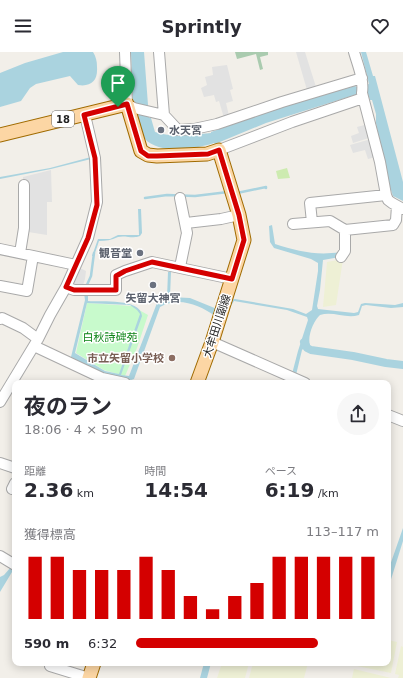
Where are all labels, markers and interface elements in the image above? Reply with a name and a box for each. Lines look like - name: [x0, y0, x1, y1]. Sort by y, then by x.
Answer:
- icon: menu: [12, 15, 34, 37]
- icon: heart: [369, 15, 391, 37]
- text: Sprintly: [161, 16, 242, 37]
- pin: [101, 66, 135, 107]
- icon: arrive: [107, 72, 129, 94]
- road number: 18: [52, 111, 74, 127]
- place label: 水天宮: [169, 124, 202, 137]
- marker: 水天宮: [156, 125, 166, 135]
- place label: 観音堂: [99, 247, 132, 260]
- marker: 観音堂: [135, 248, 145, 258]
- marker: 矢留大神宮: [148, 280, 158, 290]
- place label: 矢留大神宮: [126, 292, 181, 305]
- street label: 大牟田川副線: [201, 293, 233, 359]
- park label: 白秋詩碑苑: [83, 331, 138, 344]
- place label: 市立矢留小学校: [87, 352, 164, 365]
- marker: 市立矢留小学校: [167, 353, 177, 363]
- button: share: [337, 393, 379, 435]
- text: 夜のラン: [24, 394, 112, 419]
- text: 18:06 · 4 × 590 m: [24, 422, 143, 437]
- text: 距離: [24, 465, 46, 478]
- text: 時間: [144, 465, 166, 478]
- text: ペース: [265, 465, 297, 478]
- text: 2.36: [24, 478, 73, 502]
- text: 14:54: [144, 478, 208, 502]
- text: 6:19: [265, 478, 314, 502]
- text: km: [73, 487, 94, 500]
- text: /km: [314, 487, 339, 500]
- text: 113–117 m: [306, 524, 379, 539]
- text: 獲得標高: [24, 527, 76, 542]
- text: 590 m: [24, 636, 69, 651]
- text: 6:32: [88, 636, 117, 651]

